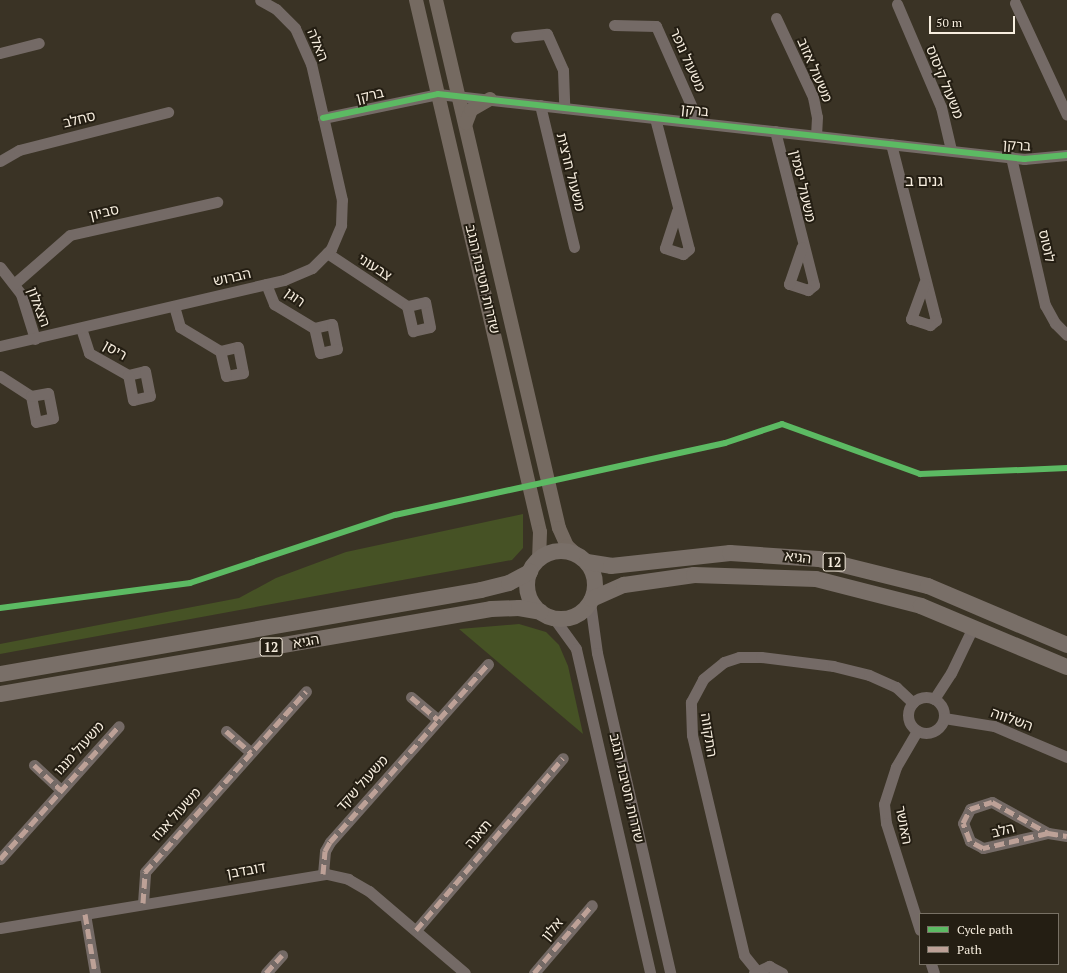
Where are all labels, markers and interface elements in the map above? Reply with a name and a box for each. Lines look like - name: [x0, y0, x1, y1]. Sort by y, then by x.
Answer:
- scale bar: [931, 8, 1017, 34]
- text: 50 m: [936, 15, 962, 30]
- street label: האלה: [304, 26, 332, 64]
- street label: משעול נופר: [667, 26, 709, 94]
- street label: משעול אזוב: [794, 35, 836, 105]
- street label: משעול קיסוס: [923, 43, 967, 121]
- street label: ברקן: [354, 84, 386, 106]
- street label: ברקן: [680, 100, 710, 120]
- street label: סחלב: [61, 107, 97, 131]
- street label: משעול חרצית: [553, 131, 589, 213]
- street label: ברקן: [1002, 136, 1032, 154]
- street label: משעול יסמין: [787, 148, 819, 224]
- district label: גנים ב: [905, 172, 943, 190]
- street label: סביון: [88, 200, 120, 224]
- street label: שדרות חטיבת הנגב: [462, 223, 504, 335]
- street label: לוטוס: [1035, 228, 1059, 264]
- street label: צבעוני: [355, 250, 395, 284]
- street label: הברוש: [212, 265, 252, 289]
- street label: רוגן: [281, 284, 309, 310]
- street label: הצאלון: [24, 285, 54, 329]
- street label: ריסן: [100, 336, 130, 364]
- street label: הגיא: [784, 547, 812, 567]
- road number: 12: [822, 551, 846, 573]
- street label: הגיא: [291, 630, 321, 652]
- road number: 12: [259, 636, 283, 658]
- street label: השלווה: [989, 704, 1035, 734]
- street label: התקווה: [697, 712, 721, 758]
- street label: משעול מנגו: [50, 718, 108, 778]
- street label: שדרות חטיבת הנגב: [606, 732, 648, 844]
- street label: משעול שקד: [333, 752, 391, 814]
- street label: משעול אגוז: [148, 784, 204, 844]
- street label: האושר: [892, 804, 916, 846]
- street label: תאנה: [461, 816, 495, 852]
- street label: הלב: [990, 819, 1016, 841]
- street label: דובדבן: [225, 858, 267, 882]
- legend: [919, 913, 1059, 965]
- street label: אלון: [538, 914, 566, 944]
- text: Cycle path: [957, 922, 1013, 937]
- text: Path: [957, 942, 982, 957]

